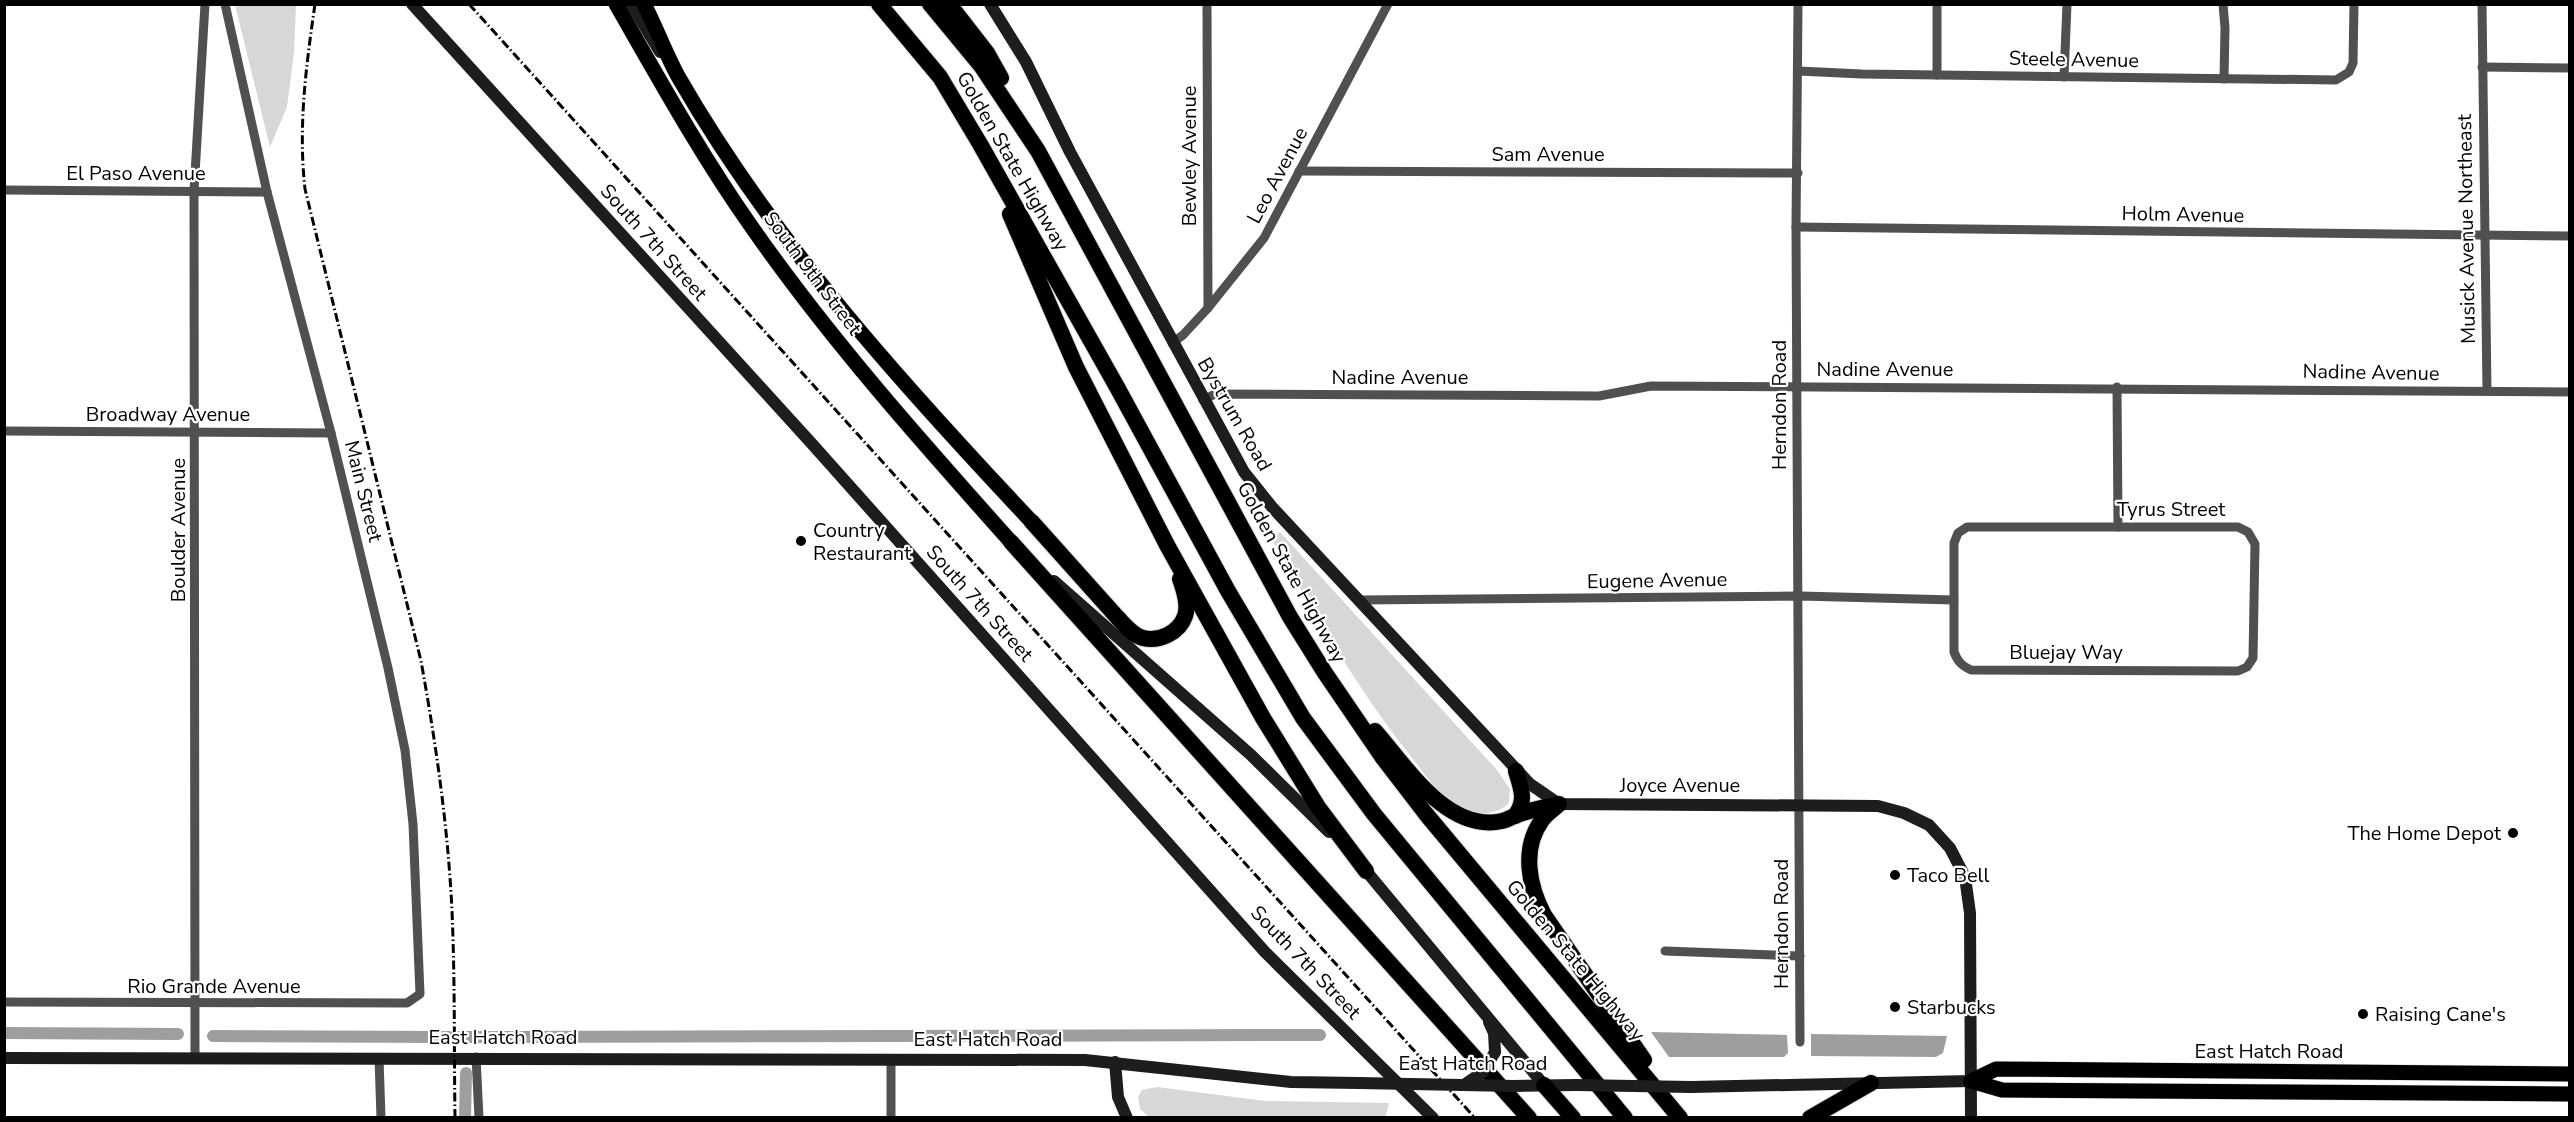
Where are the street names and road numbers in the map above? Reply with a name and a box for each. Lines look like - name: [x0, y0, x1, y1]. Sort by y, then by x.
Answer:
- street label: Steele Avenue: [2009, 45, 2139, 74]
- street label: Golden State Highway: [950, 67, 1075, 257]
- street label: Bewley Avenue: [1176, 86, 1203, 226]
- street label: Musick Avenue Northeast: [2451, 113, 2482, 344]
- street label: Leo Avenue: [1241, 122, 1314, 228]
- street label: Sam Avenue: [1491, 141, 1605, 168]
- street label: El Paso Avenue: [66, 160, 206, 187]
- street label: South 7th Street: [594, 178, 714, 307]
- street label: Holm Avenue: [2121, 200, 2245, 229]
- street label: South 9th Street: [757, 206, 869, 341]
- street label: Herndon Road: [1766, 340, 1793, 470]
- street label: Bystrum Road: [1191, 352, 1278, 476]
- street label: Nadine Avenue: [1817, 356, 1953, 383]
- street label: Nadine Avenue: [2302, 358, 2440, 387]
- street label: Nadine Avenue: [1332, 364, 1468, 391]
- street label: Broadway Avenue: [86, 401, 250, 428]
- street label: Main Street: [338, 438, 389, 546]
- street label: Boulder Avenue: [165, 458, 192, 602]
- street label: Golden State Highway: [1231, 477, 1353, 668]
- street label: Tyrus Street: [2117, 496, 2226, 523]
- street label: South 7th Street: [920, 539, 1040, 668]
- street label: Eugene Avenue: [1587, 566, 1727, 595]
- street label: Bluejay Way: [2009, 639, 2124, 666]
- street label: Joyce Avenue: [1619, 772, 1740, 799]
- street label: Herndon Road: [1768, 859, 1795, 989]
- street label: Golden State Highway: [1500, 874, 1652, 1047]
- street label: South 7th Street: [1244, 900, 1368, 1026]
- street label: Rio Grande Avenue: [127, 973, 301, 1000]
- street label: East Hatch Road: [429, 1024, 577, 1051]
- street label: East Hatch Road: [914, 1026, 1062, 1053]
- street label: East Hatch Road: [2195, 1038, 2343, 1065]
- street label: East Hatch Road: [1399, 1050, 1547, 1077]

